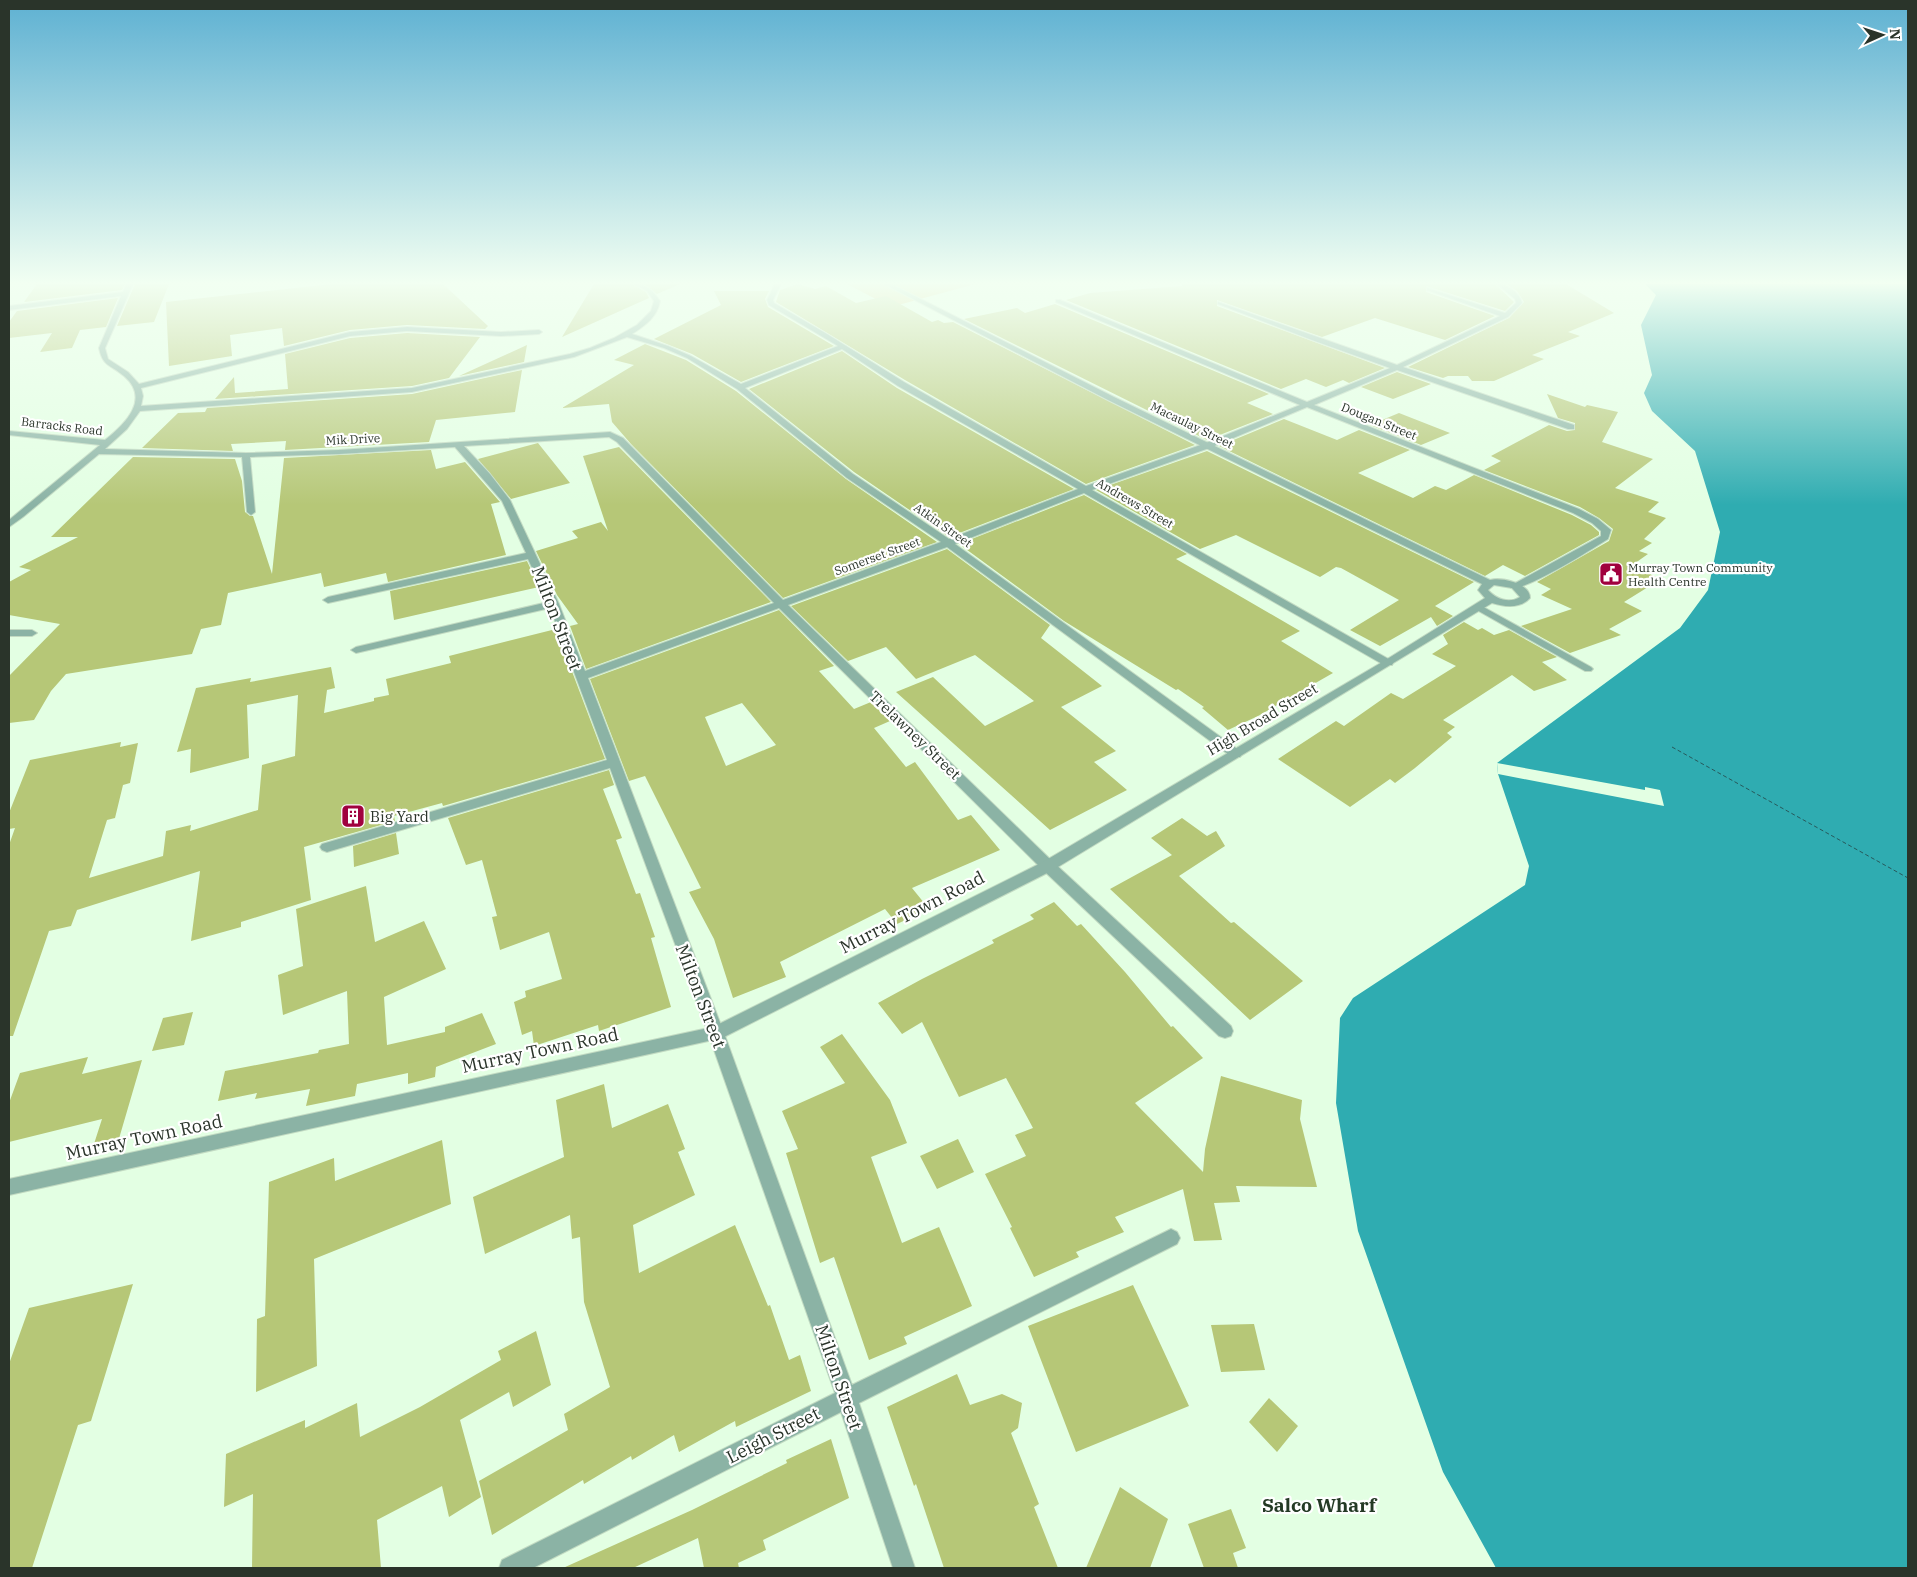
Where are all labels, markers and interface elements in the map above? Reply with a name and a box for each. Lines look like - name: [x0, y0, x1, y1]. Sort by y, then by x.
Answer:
- north arrow: [1857, 10, 1907, 60]
- text: N: [1886, 28, 1904, 40]
- street label: Macaulay Street: [1148, 399, 1236, 451]
- street label: Dougan Street: [1339, 399, 1419, 443]
- street label: Barracks Road: [20, 414, 104, 438]
- street label: Mik Drive: [325, 430, 381, 448]
- street label: Andrews Street: [1094, 475, 1176, 531]
- street label: Atkin Street: [911, 500, 975, 550]
- street label: Somerset Street: [832, 534, 922, 578]
- place label: Murray Town Community Health Centre: [1628, 560, 1773, 589]
- public building icon: Murray Town Community Health Centre: [1598, 561, 1624, 587]
- street label: Milton Street: [527, 563, 587, 673]
- street label: High Broad Street: [1203, 678, 1321, 760]
- street label: Trelawney Street: [865, 687, 965, 783]
- building icon: Big Yard: [340, 803, 366, 829]
- place label: Big Yard: [370, 807, 429, 826]
- street label: Murray Town Road: [836, 865, 988, 959]
- street label: Milton Street: [671, 941, 731, 1051]
- street label: Murray Town Road: [459, 1022, 621, 1078]
- street label: Murray Town Road: [63, 1109, 225, 1165]
- street label: Milton Street: [810, 1321, 868, 1433]
- street label: Leigh Street: [722, 1402, 824, 1468]
- district label: Salco Wharf: [1262, 1493, 1378, 1517]

